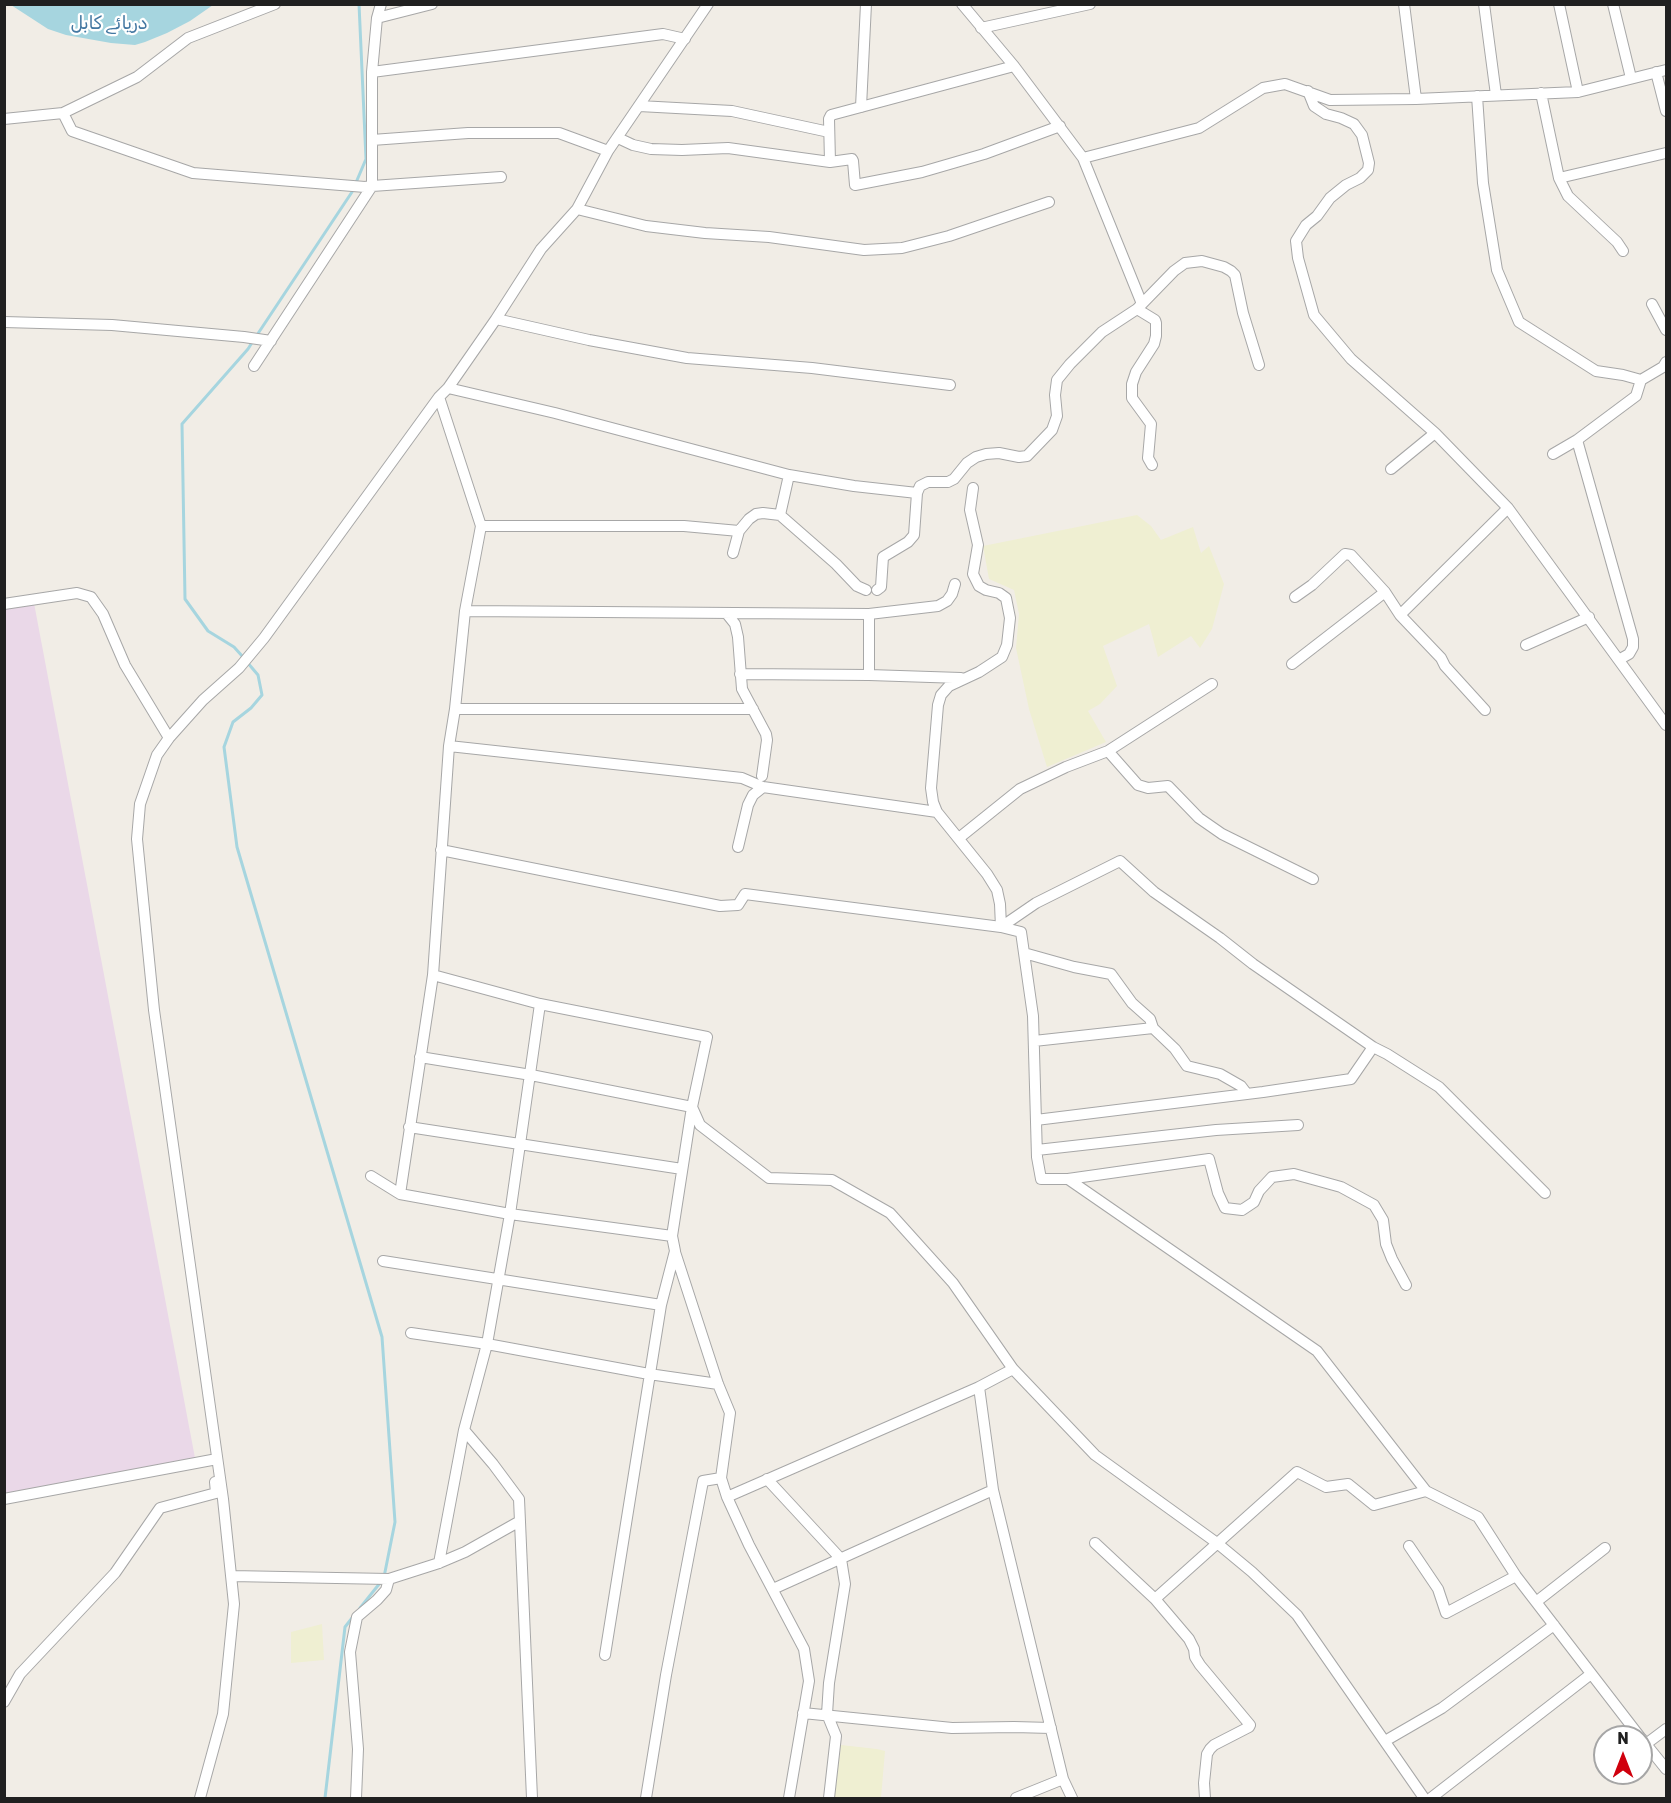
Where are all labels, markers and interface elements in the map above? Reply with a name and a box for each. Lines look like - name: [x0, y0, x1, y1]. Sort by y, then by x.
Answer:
- water label: دریائے کابل: [70, 13, 148, 35]
- north arrow: [1593, 1725, 1653, 1785]
- text: N: [1617, 1729, 1629, 1748]

